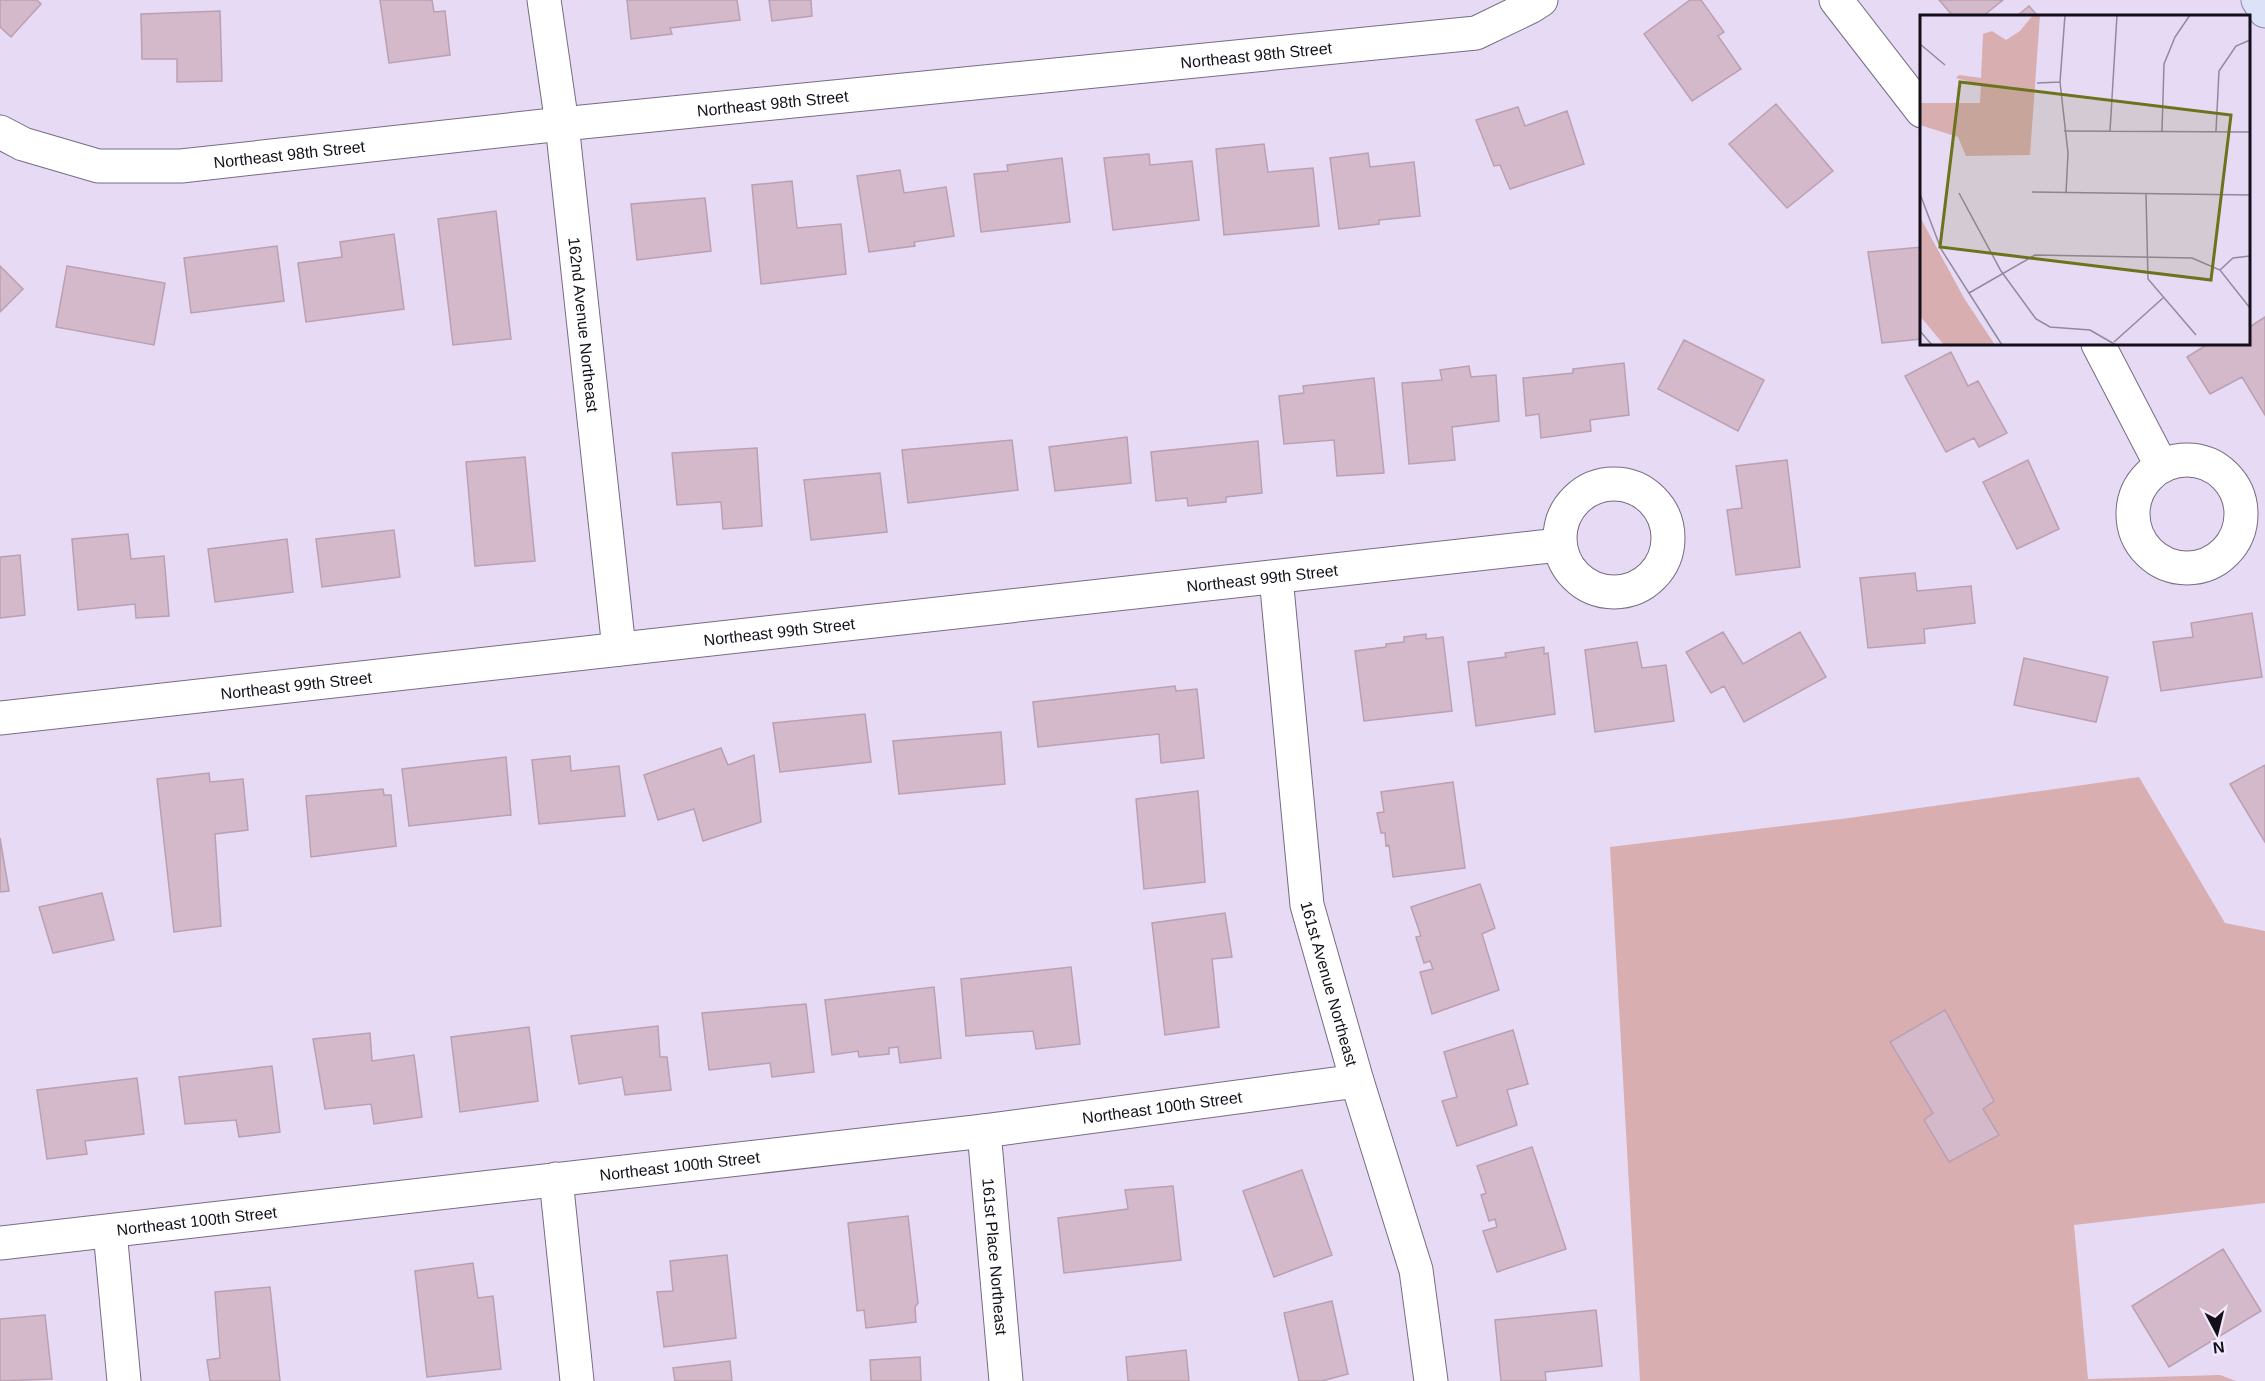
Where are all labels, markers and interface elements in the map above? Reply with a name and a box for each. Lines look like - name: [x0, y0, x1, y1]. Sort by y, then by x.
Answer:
- inset map: [1920, 15, 2250, 345]
- street label: Northeast 98th Street: [1180, 39, 1333, 71]
- street label: Northeast 98th Street: [696, 87, 850, 119]
- street label: Northeast 98th Street: [213, 137, 366, 171]
- street label: 162nd Avenue Northeast: [566, 236, 602, 413]
- street label: Northeast 99th Street: [1186, 561, 1339, 595]
- street label: Northeast 99th Street: [703, 615, 856, 648]
- street label: Northeast 99th Street: [220, 668, 373, 702]
- street label: 161st Avenue Northeast: [1298, 899, 1361, 1068]
- street label: Northeast 100th Street: [1081, 1088, 1244, 1126]
- street label: Northeast 100th Street: [599, 1148, 761, 1183]
- street label: 161st Place Northeast: [980, 1177, 1010, 1336]
- street label: Northeast 100th Street: [116, 1203, 278, 1238]
- north arrow: [2187, 1303, 2247, 1363]
- text: N: [2212, 1338, 2226, 1357]

